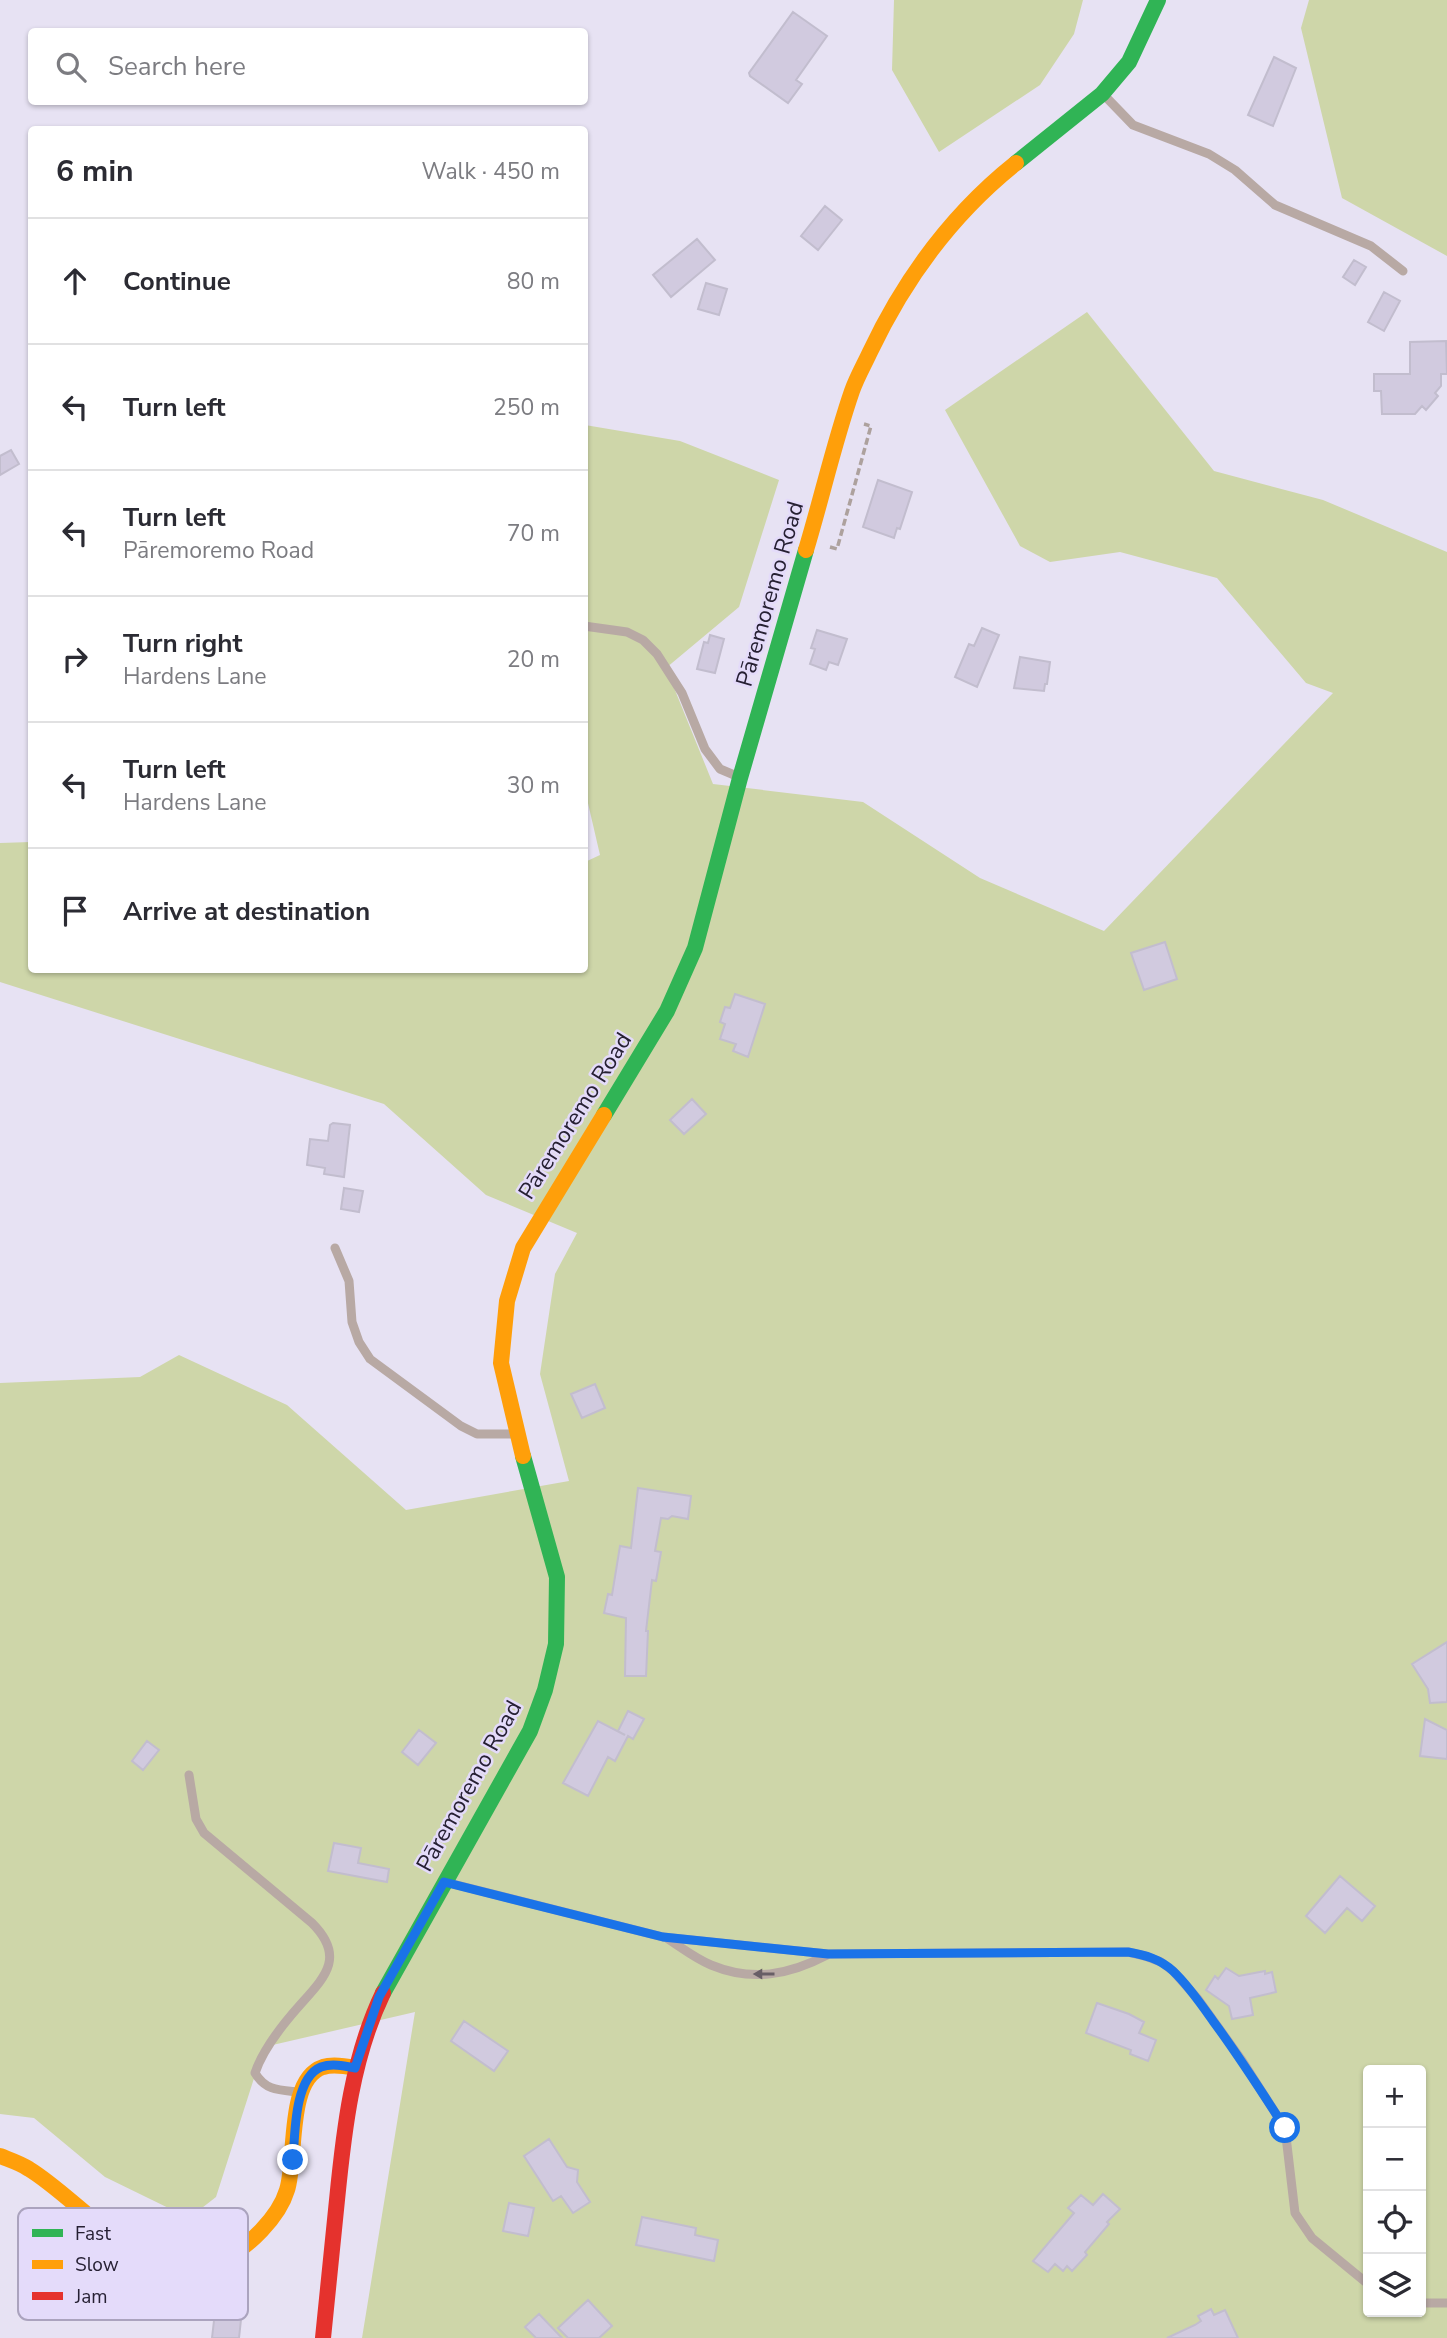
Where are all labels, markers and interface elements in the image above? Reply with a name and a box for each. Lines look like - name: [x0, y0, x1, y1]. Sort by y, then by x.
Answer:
- search box: [28, 28, 588, 105]
- icon: search: [52, 48, 90, 86]
- text: Search here: [108, 49, 246, 84]
- text: 6 min: [56, 151, 134, 192]
- text: Walk · 450 m: [421, 156, 560, 187]
- icon: ahead: [56, 262, 94, 300]
- text: Continue: [123, 264, 231, 299]
- text: 80 m: [507, 266, 560, 297]
- icon: left: [56, 388, 94, 426]
- text: Turn left: [123, 390, 226, 425]
- text: 250 m: [493, 392, 560, 423]
- street label: Pāremoremo Road: [729, 498, 811, 690]
- text: Turn left: [123, 500, 226, 535]
- icon: left: [56, 514, 94, 552]
- text: 70 m: [507, 518, 560, 549]
- text: Pāremoremo Road: [123, 535, 314, 566]
- text: Turn right: [123, 626, 242, 661]
- icon: right: [56, 640, 94, 678]
- text: 20 m: [507, 644, 560, 675]
- text: Hardens Lane: [123, 661, 266, 692]
- text: Turn left: [123, 752, 226, 787]
- icon: left: [56, 766, 94, 804]
- text: 30 m: [507, 770, 560, 801]
- text: Hardens Lane: [123, 787, 266, 818]
- icon: arrive: [56, 892, 94, 930]
- text: Arrive at destination: [123, 894, 370, 929]
- street label: Pāremoremo Road: [511, 1027, 639, 1205]
- street label: Pāremoremo Road: [409, 1695, 529, 1877]
- one-way arrow: [753, 1968, 775, 1980]
- map controls: [1363, 2065, 1426, 2317]
- button: +: [1363, 2065, 1426, 2128]
- route start: [1269, 2112, 1300, 2143]
- button: −: [1363, 2128, 1426, 2191]
- route end: [277, 2144, 308, 2175]
- button: locate: [1363, 2191, 1426, 2254]
- legend: [18, 2208, 248, 2320]
- text: Fast: [75, 2221, 111, 2247]
- text: Slow: [75, 2252, 119, 2278]
- button: layers: [1363, 2254, 1426, 2317]
- text: Jam: [74, 2284, 108, 2310]

